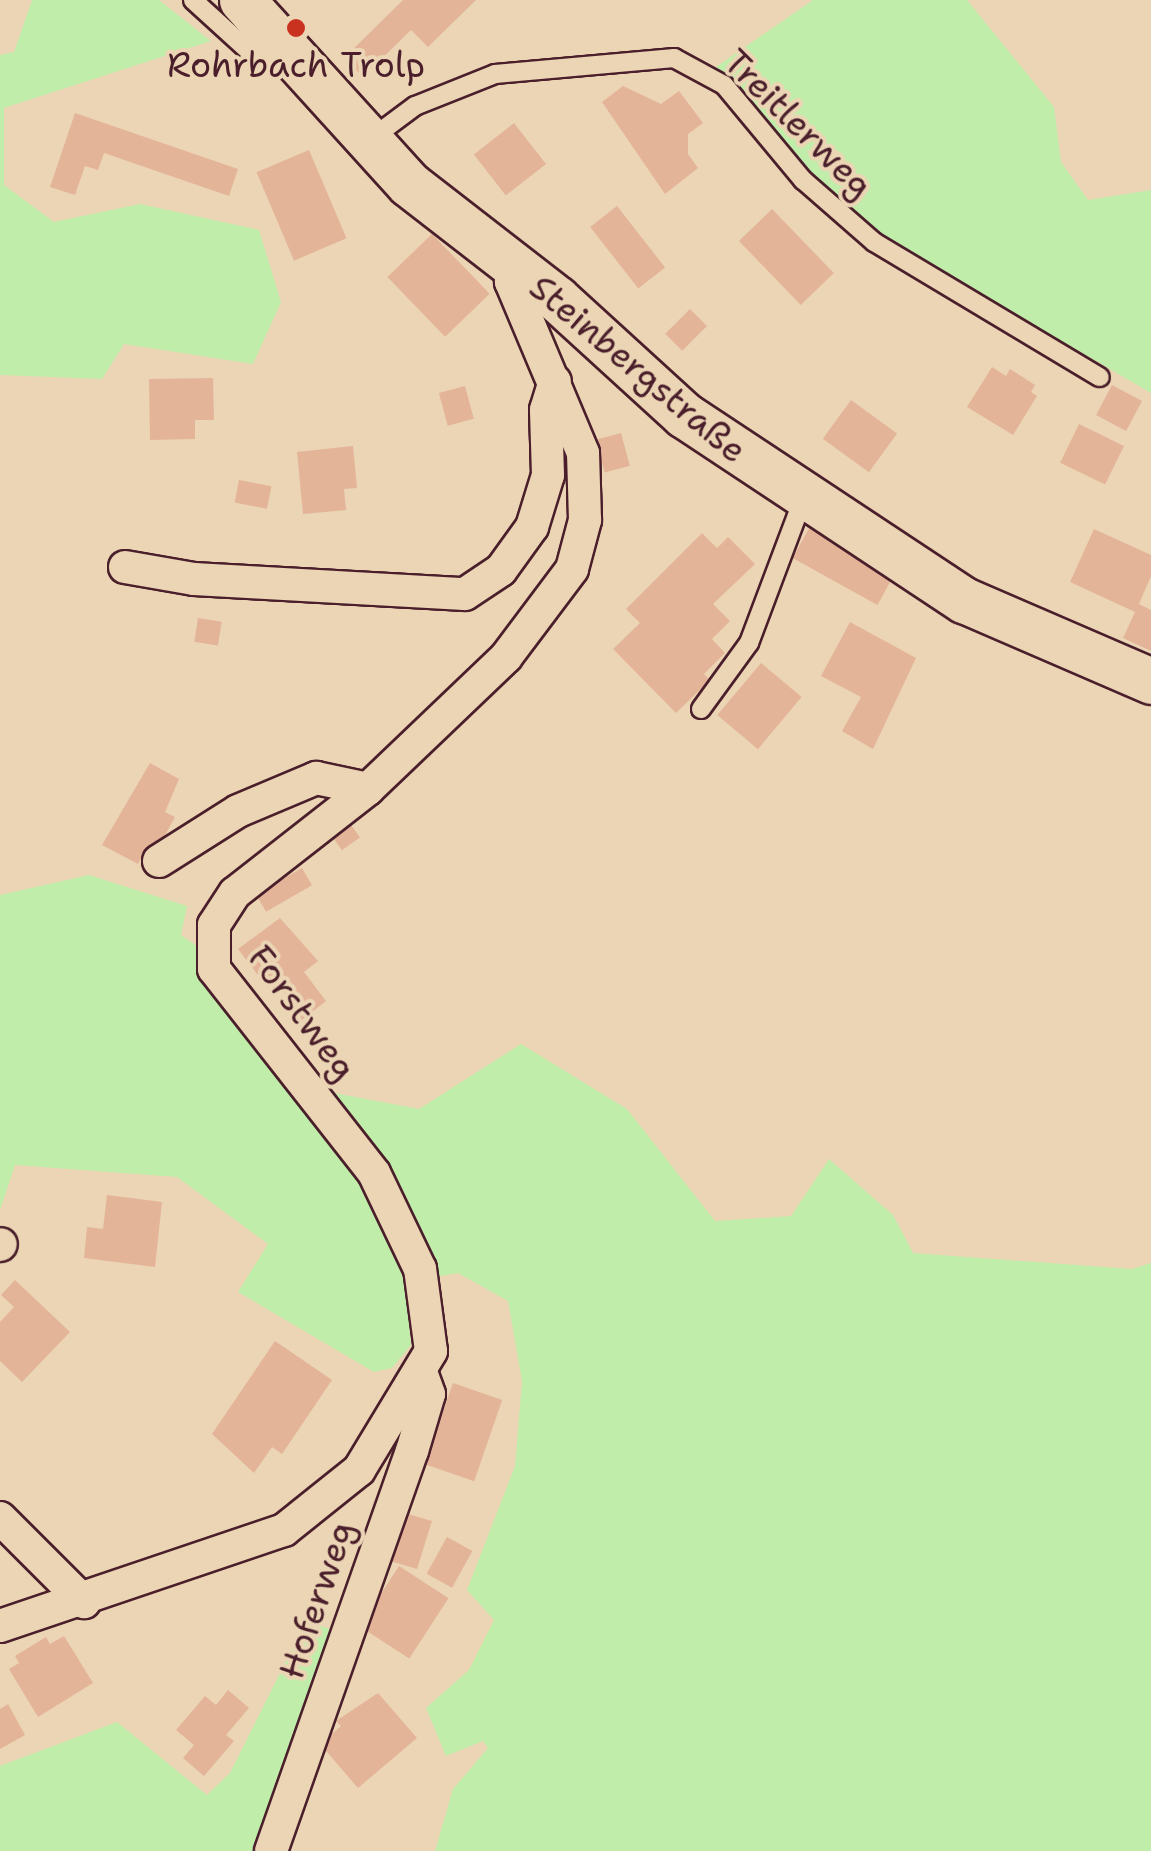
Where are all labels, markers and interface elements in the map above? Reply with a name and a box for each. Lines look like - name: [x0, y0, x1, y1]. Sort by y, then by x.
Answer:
- marker: Rohrbach Trolp: [285, 17, 307, 39]
- street label: Treitlerweg: [715, 41, 881, 207]
- place label: Rohrbach Trolp: [167, 44, 425, 86]
- street label: Steinbergstraße: [521, 266, 755, 472]
- street label: Forstweg: [239, 937, 365, 1089]
- street label: Hoferweg: [270, 1516, 364, 1684]

